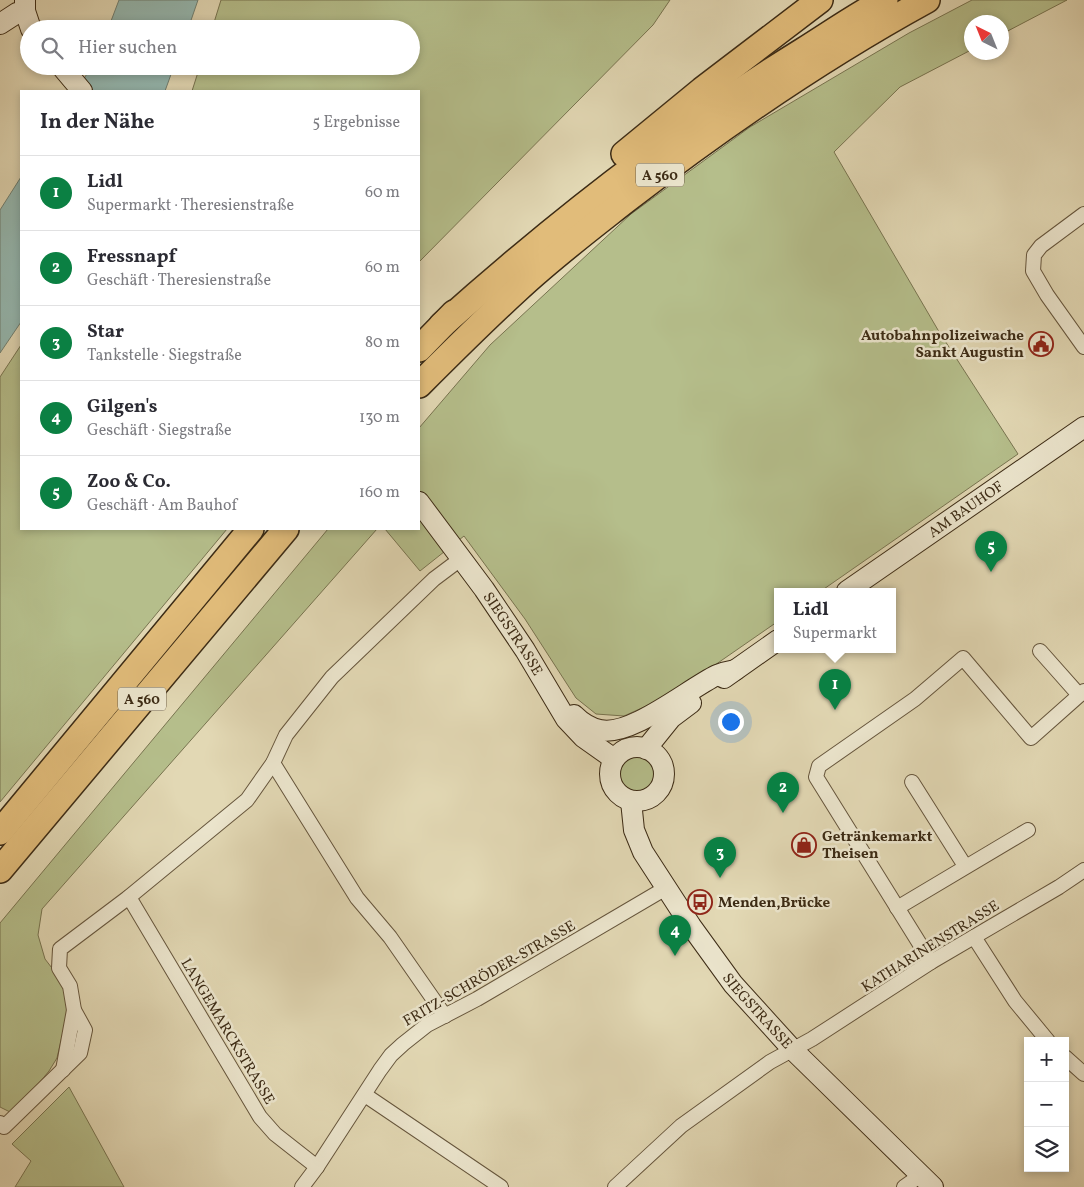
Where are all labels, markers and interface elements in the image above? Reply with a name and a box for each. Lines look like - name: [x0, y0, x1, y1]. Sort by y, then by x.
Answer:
- north arrow: [964, 15, 1009, 60]
- search box: [20, 20, 420, 75]
- icon: search: [38, 34, 66, 62]
- text: Hier suchen: [78, 35, 177, 61]
- text: In der Nähe: [40, 108, 155, 137]
- text: 5 Ergebnisse: [313, 112, 400, 134]
- road number: A 560: [636, 164, 684, 186]
- text: Lidl: [87, 169, 123, 195]
- text: 1: [53, 182, 59, 204]
- text: 60 m: [365, 182, 400, 204]
- text: Supermarkt · Theresienstraße: [87, 195, 294, 217]
- text: Fressnapf: [87, 244, 176, 270]
- text: 2: [52, 257, 60, 279]
- text: 60 m: [365, 257, 400, 279]
- text: Geschäft · Theresienstraße: [87, 270, 271, 292]
- text: Star: [87, 319, 124, 345]
- place label: Autobahnpolizeiwache Sankt Augustin: [861, 326, 1024, 364]
- public building icon: Autobahnpolizeiwache Sankt Augustin: [1028, 331, 1054, 357]
- text: 3: [52, 332, 60, 354]
- text: 80 m: [365, 332, 400, 354]
- text: Tankstelle · Siegstraße: [87, 345, 242, 367]
- text: Gilgen's: [87, 394, 158, 420]
- text: 4: [51, 407, 61, 429]
- text: 130 m: [359, 407, 400, 429]
- text: Geschäft · Siegstraße: [87, 420, 232, 442]
- text: Zoo & Co.: [87, 469, 171, 495]
- street label: AM BAUHOF: [924, 477, 1008, 544]
- text: 5: [52, 482, 60, 504]
- text: 160 m: [359, 482, 400, 504]
- text: Geschäft · Am Bauhof: [87, 495, 237, 517]
- pin: 5: [975, 531, 1007, 572]
- street label: SIEGSTRASSE: [477, 588, 547, 680]
- popup: [774, 588, 896, 653]
- text: Lidl: [793, 597, 829, 623]
- text: Supermarkt: [793, 623, 877, 645]
- pin: 1: [819, 669, 851, 710]
- road number: A 560: [118, 688, 166, 711]
- your location: [718, 709, 744, 735]
- pin: 2: [767, 772, 799, 813]
- place label: Getränkemarkt Theisen: [822, 827, 933, 865]
- shop icon: Getränkemarkt Theisen: [791, 832, 817, 858]
- pin: 3: [704, 837, 736, 878]
- bus stop icon: Menden,Brücke: [687, 889, 713, 915]
- place label: Menden,Brücke: [718, 893, 831, 914]
- street label: KATHARINENSTRASSE: [858, 896, 1004, 998]
- pin: 4: [659, 915, 691, 956]
- street label: FRITZ-SCHRÖDER-STRASSE: [400, 916, 580, 1032]
- street label: LANGEMARCKSTRASSE: [175, 955, 279, 1109]
- street label: SIEGSTRASSE: [716, 969, 796, 1054]
- map controls: [1024, 1037, 1069, 1172]
- button: +: [1024, 1037, 1069, 1082]
- button: −: [1024, 1082, 1069, 1127]
- button: layers: [1024, 1127, 1069, 1172]

